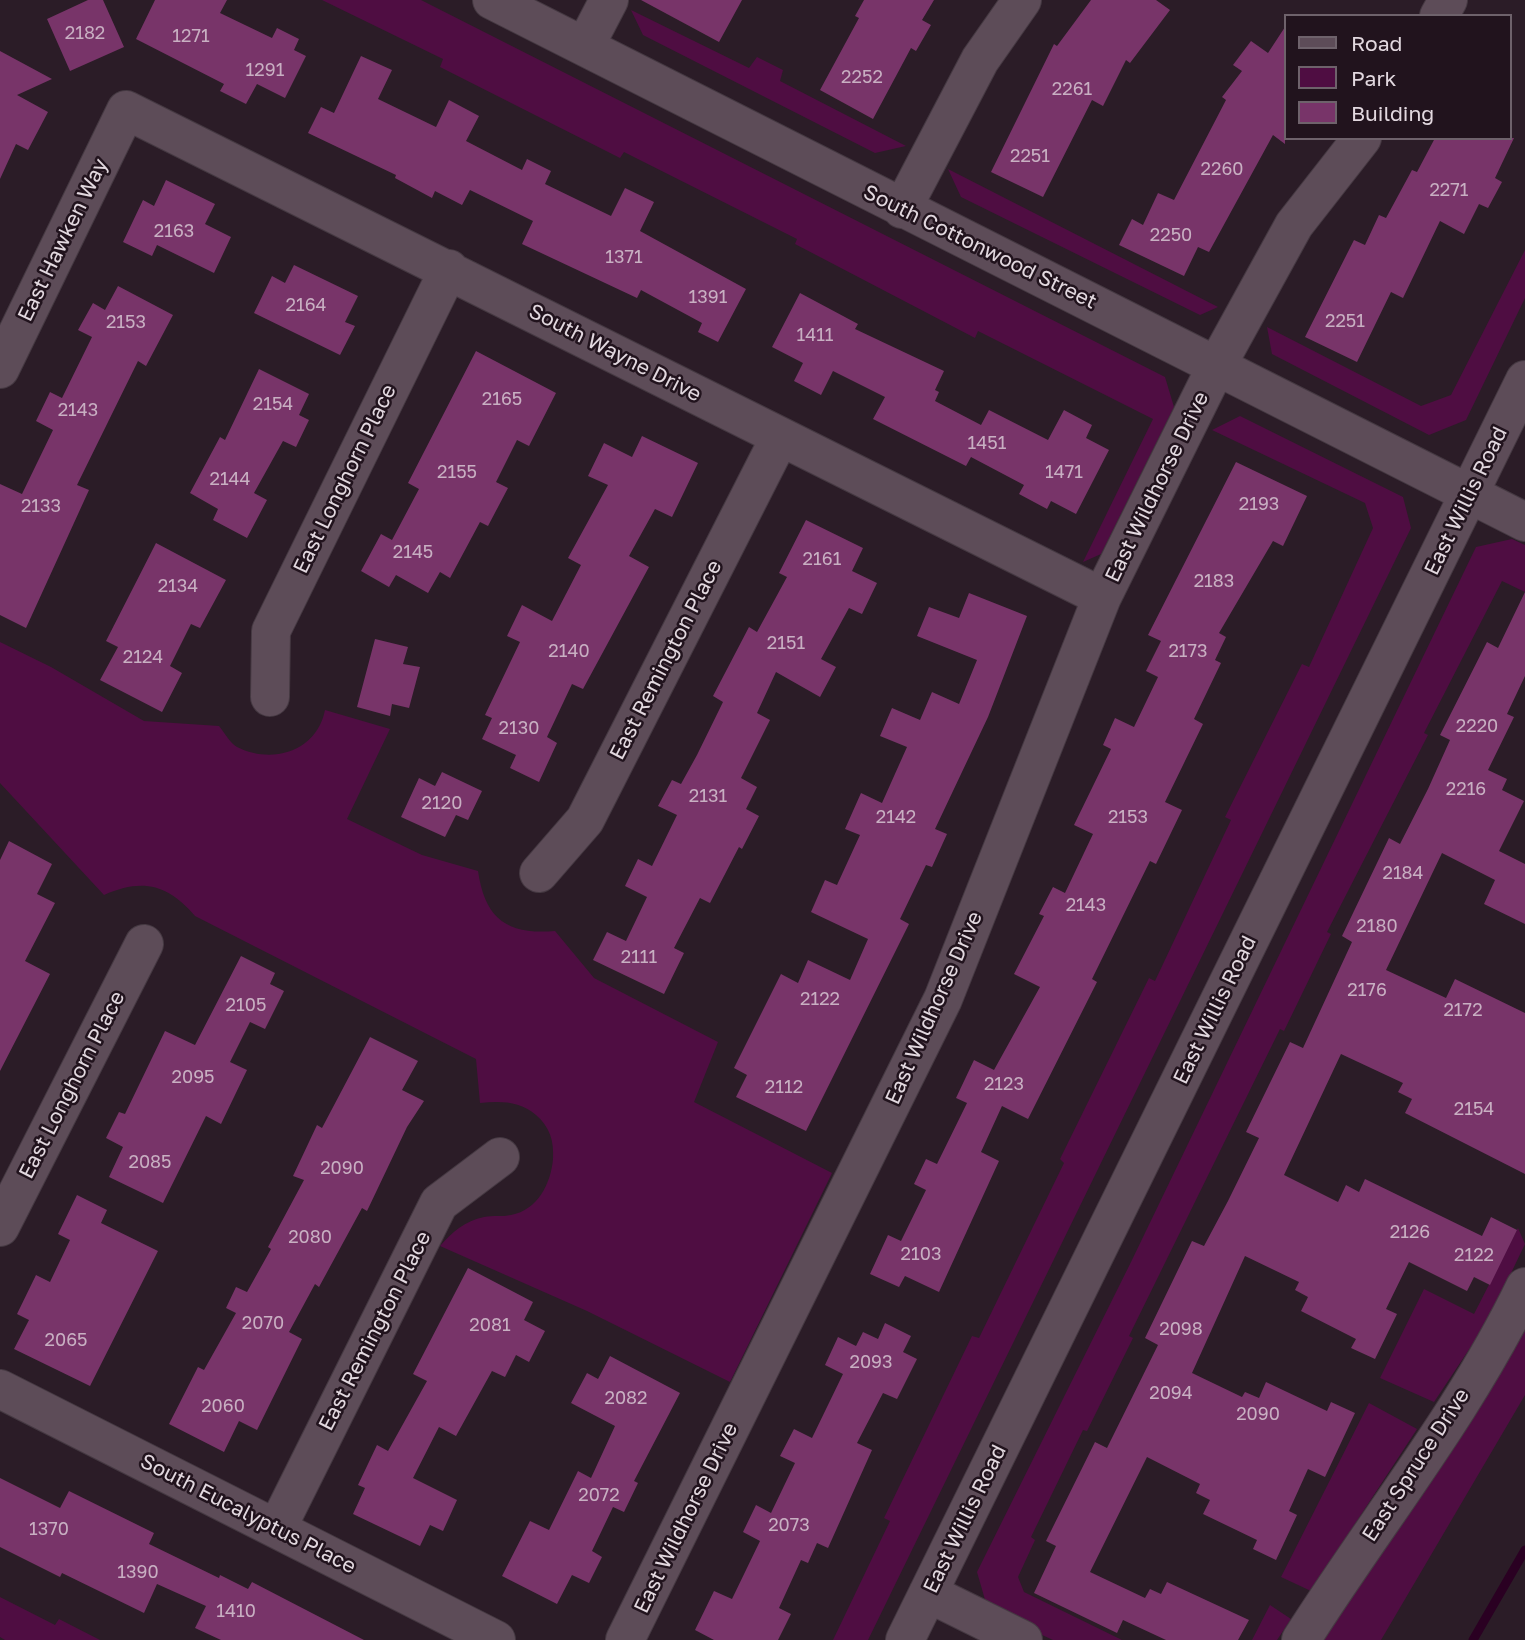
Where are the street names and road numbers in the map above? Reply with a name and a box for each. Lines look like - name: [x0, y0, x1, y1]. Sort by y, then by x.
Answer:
- street label: East Hawken Way: [13, 154, 113, 326]
- street label: South Cottonwood Street: [859, 179, 1101, 315]
- street label: South Wayne Drive: [525, 299, 705, 407]
- street label: East Longhorn Place: [288, 380, 402, 578]
- street label: East Wildhorse Drive: [1100, 388, 1214, 586]
- street label: East Willis Road: [1419, 423, 1513, 579]
- street label: East Remington Place: [605, 556, 727, 764]
- street label: East Wildhorse Drive: [880, 908, 988, 1108]
- street label: East Willis Road: [1168, 932, 1262, 1088]
- street label: East Longhorn Place: [14, 987, 130, 1183]
- street label: East Remington Place: [314, 1227, 436, 1435]
- street label: East Spruce Drive: [1357, 1384, 1475, 1546]
- street label: East Wildhorse Drive: [629, 1419, 743, 1617]
- street label: East Willis Road: [918, 1441, 1012, 1597]
- street label: South Eucalyptus Place: [136, 1449, 360, 1579]

